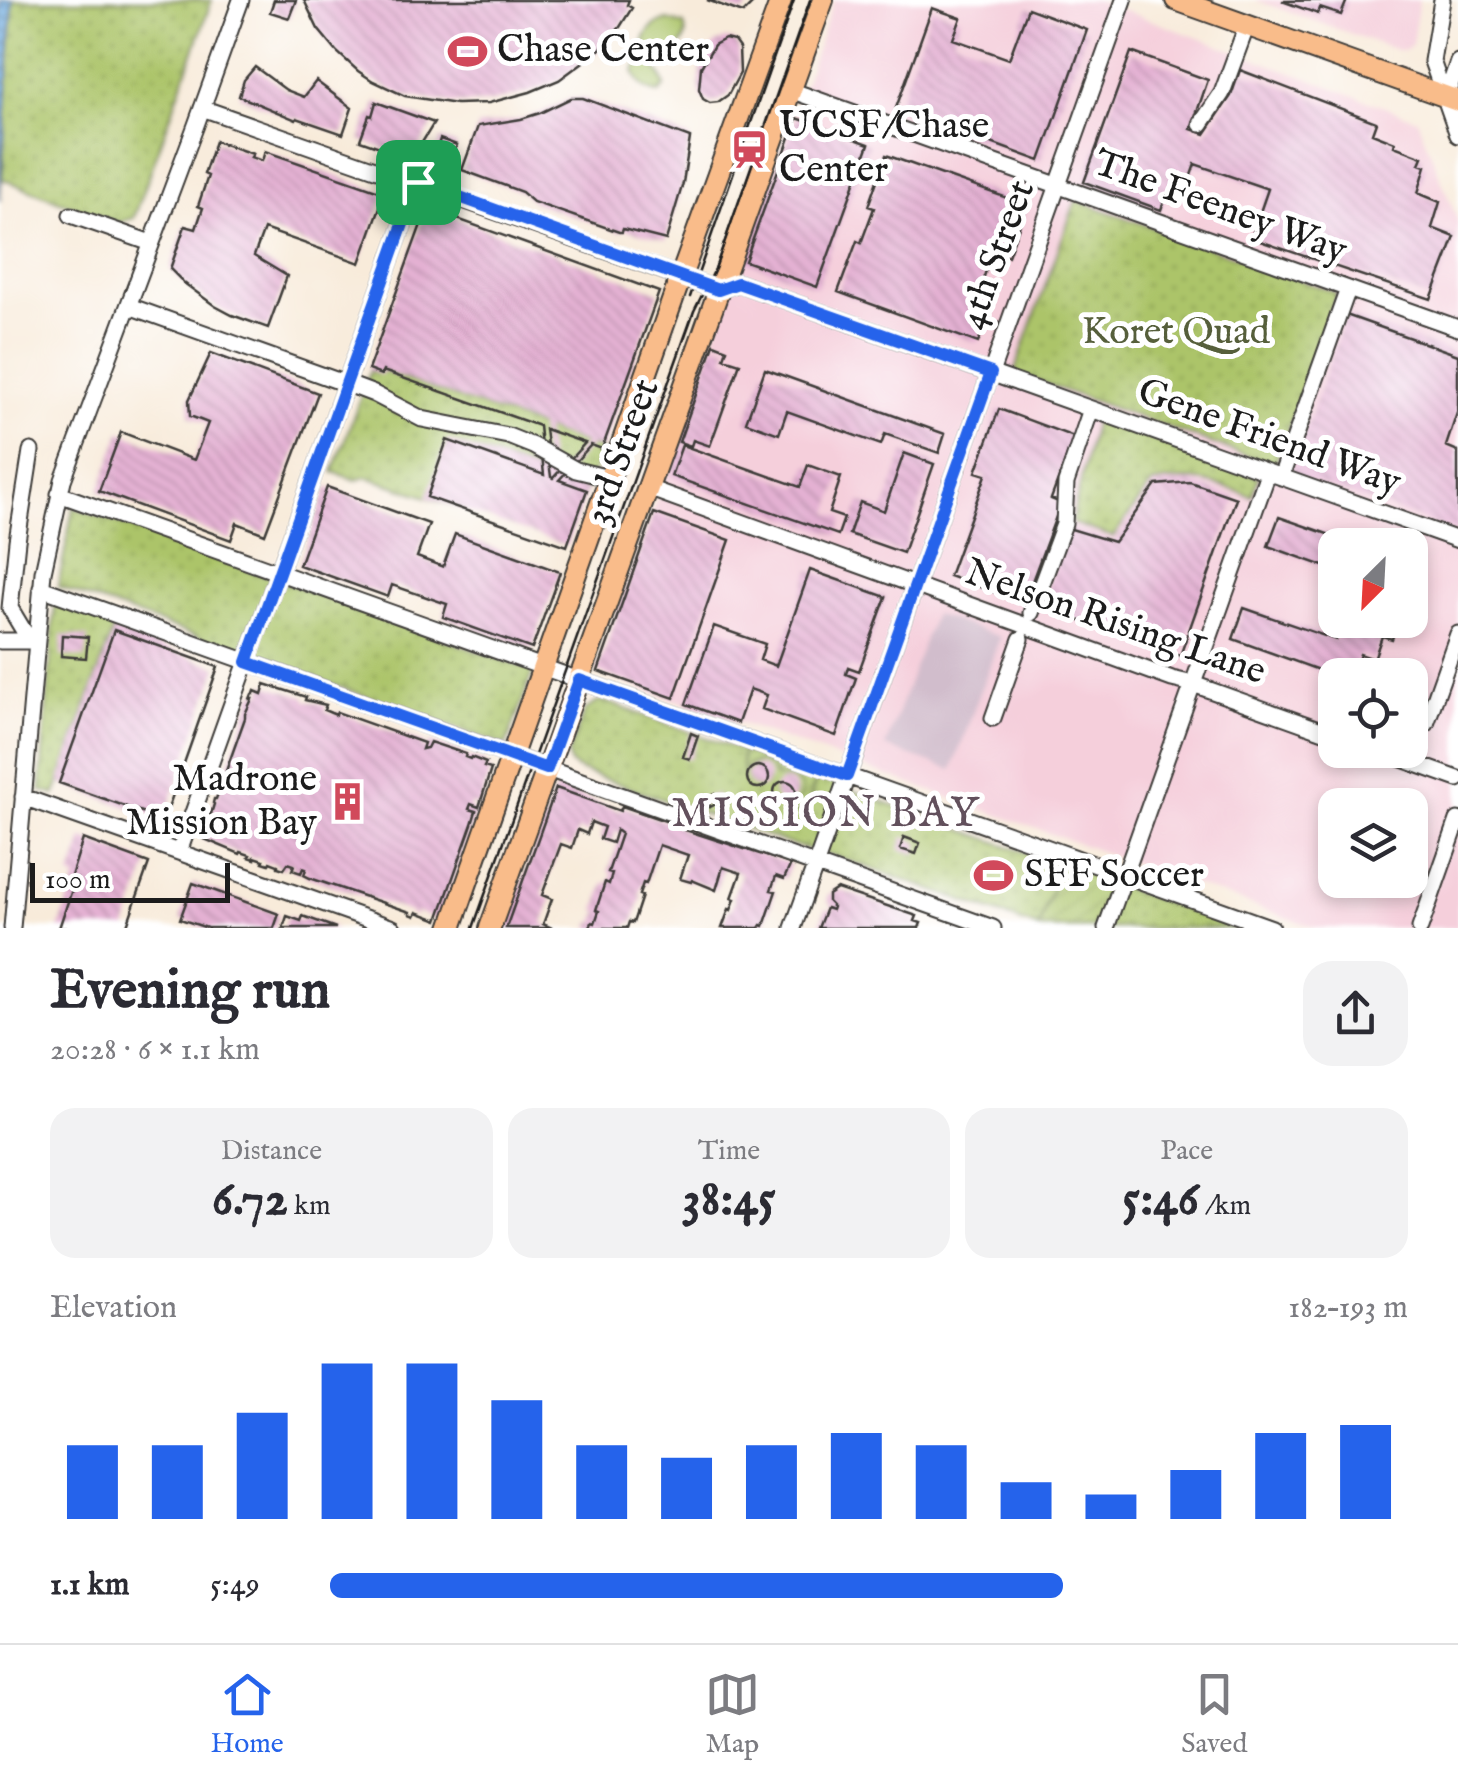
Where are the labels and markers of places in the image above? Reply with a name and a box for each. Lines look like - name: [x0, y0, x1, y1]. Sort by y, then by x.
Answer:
- place label: Chase Center: [497, 27, 709, 75]
- sports icon: Chase Center: [446, 30, 488, 72]
- place label: UCSF/Chase Center: [779, 103, 989, 195]
- station icon: UCSF/Chase Center: [728, 128, 770, 170]
- pin: [376, 140, 461, 225]
- place label: Madrone Mission Bay: [126, 756, 317, 848]
- building icon: Madrone Mission Bay: [326, 781, 368, 823]
- place label: SFF Soccer: [1024, 852, 1204, 900]
- sports icon: SFF Soccer: [973, 855, 1015, 897]

